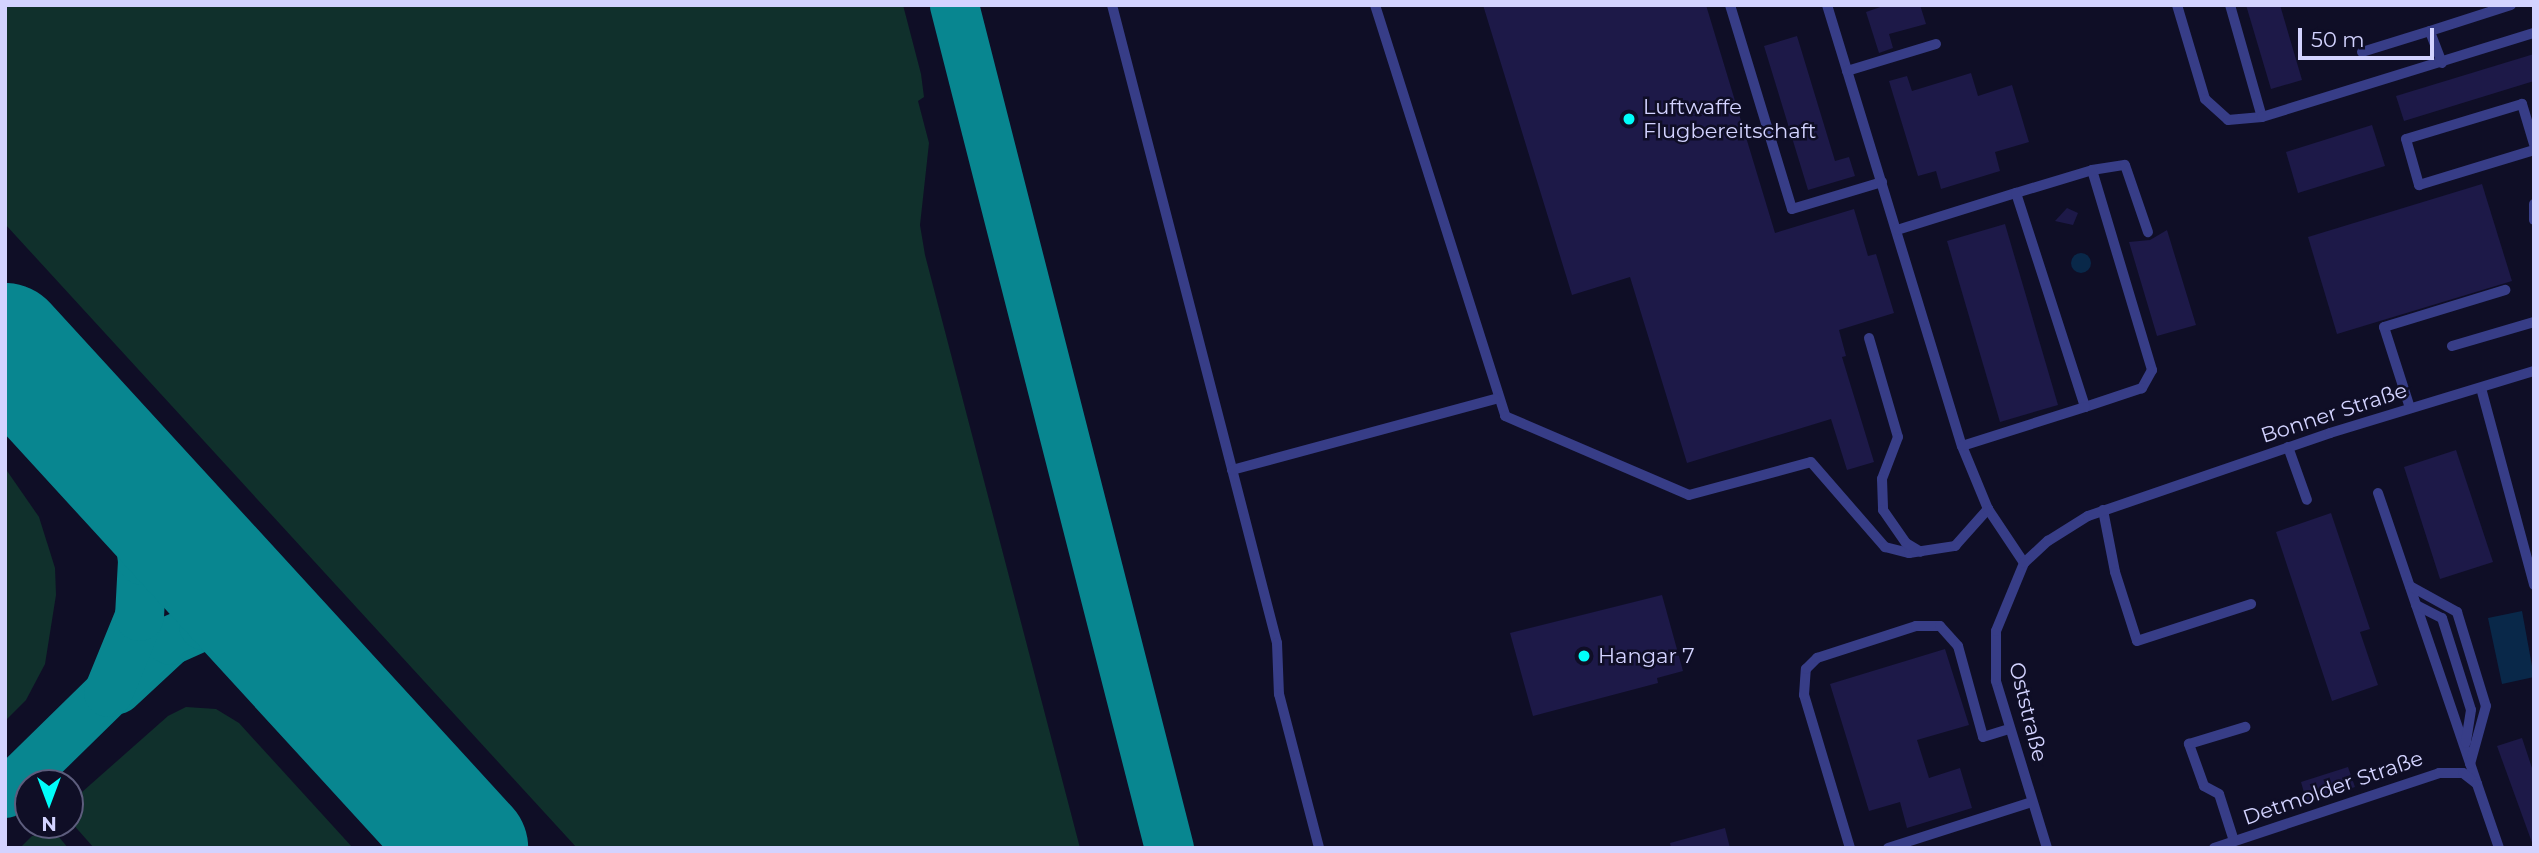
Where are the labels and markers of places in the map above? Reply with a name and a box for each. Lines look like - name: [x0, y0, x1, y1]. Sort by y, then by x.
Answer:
- place label: Luftwaffe Flugbereitschaft: [1643, 94, 1816, 144]
- marker: Luftwaffe Flugbereitschaft: [1621, 111, 1637, 127]
- place label: Hangar 7: [1598, 643, 1695, 669]
- marker: Hangar 7: [1576, 648, 1592, 664]

